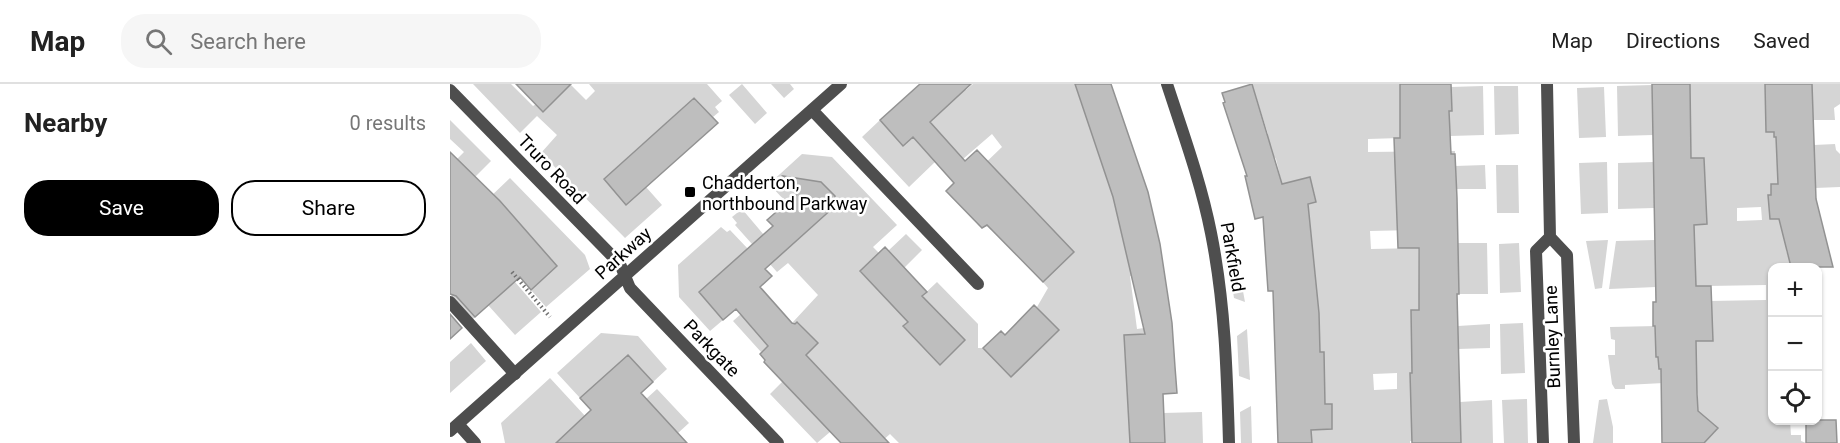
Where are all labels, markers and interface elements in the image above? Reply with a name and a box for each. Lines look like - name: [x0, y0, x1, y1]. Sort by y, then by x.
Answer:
- search box: [121, 14, 541, 68]
- text: Map: [30, 25, 85, 58]
- icon: search: [142, 25, 175, 58]
- text: Search here: [190, 29, 306, 54]
- text: Map: [1551, 29, 1593, 53]
- text: Directions: [1626, 29, 1720, 53]
- text: Saved: [1753, 29, 1810, 53]
- text: Nearby: [24, 108, 107, 138]
- text: 0 results: [350, 111, 426, 135]
- street label: Truro Road: [514, 130, 590, 208]
- place label: Chadderton, northbound Parkway: [702, 172, 868, 214]
- button: Save: [24, 180, 219, 236]
- button: Share: [231, 180, 426, 236]
- marker: Chadderton, northbound Parkway: [683, 185, 697, 199]
- street label: Parkfield: [1217, 221, 1249, 293]
- street label: Parkway: [591, 222, 656, 284]
- map controls: [1768, 263, 1822, 425]
- button: +: [1768, 263, 1822, 317]
- street label: Burnley Lane: [1540, 285, 1564, 389]
- street label: Parkgate: [680, 315, 744, 381]
- button: −: [1768, 317, 1822, 371]
- button: locate: [1768, 371, 1822, 425]

